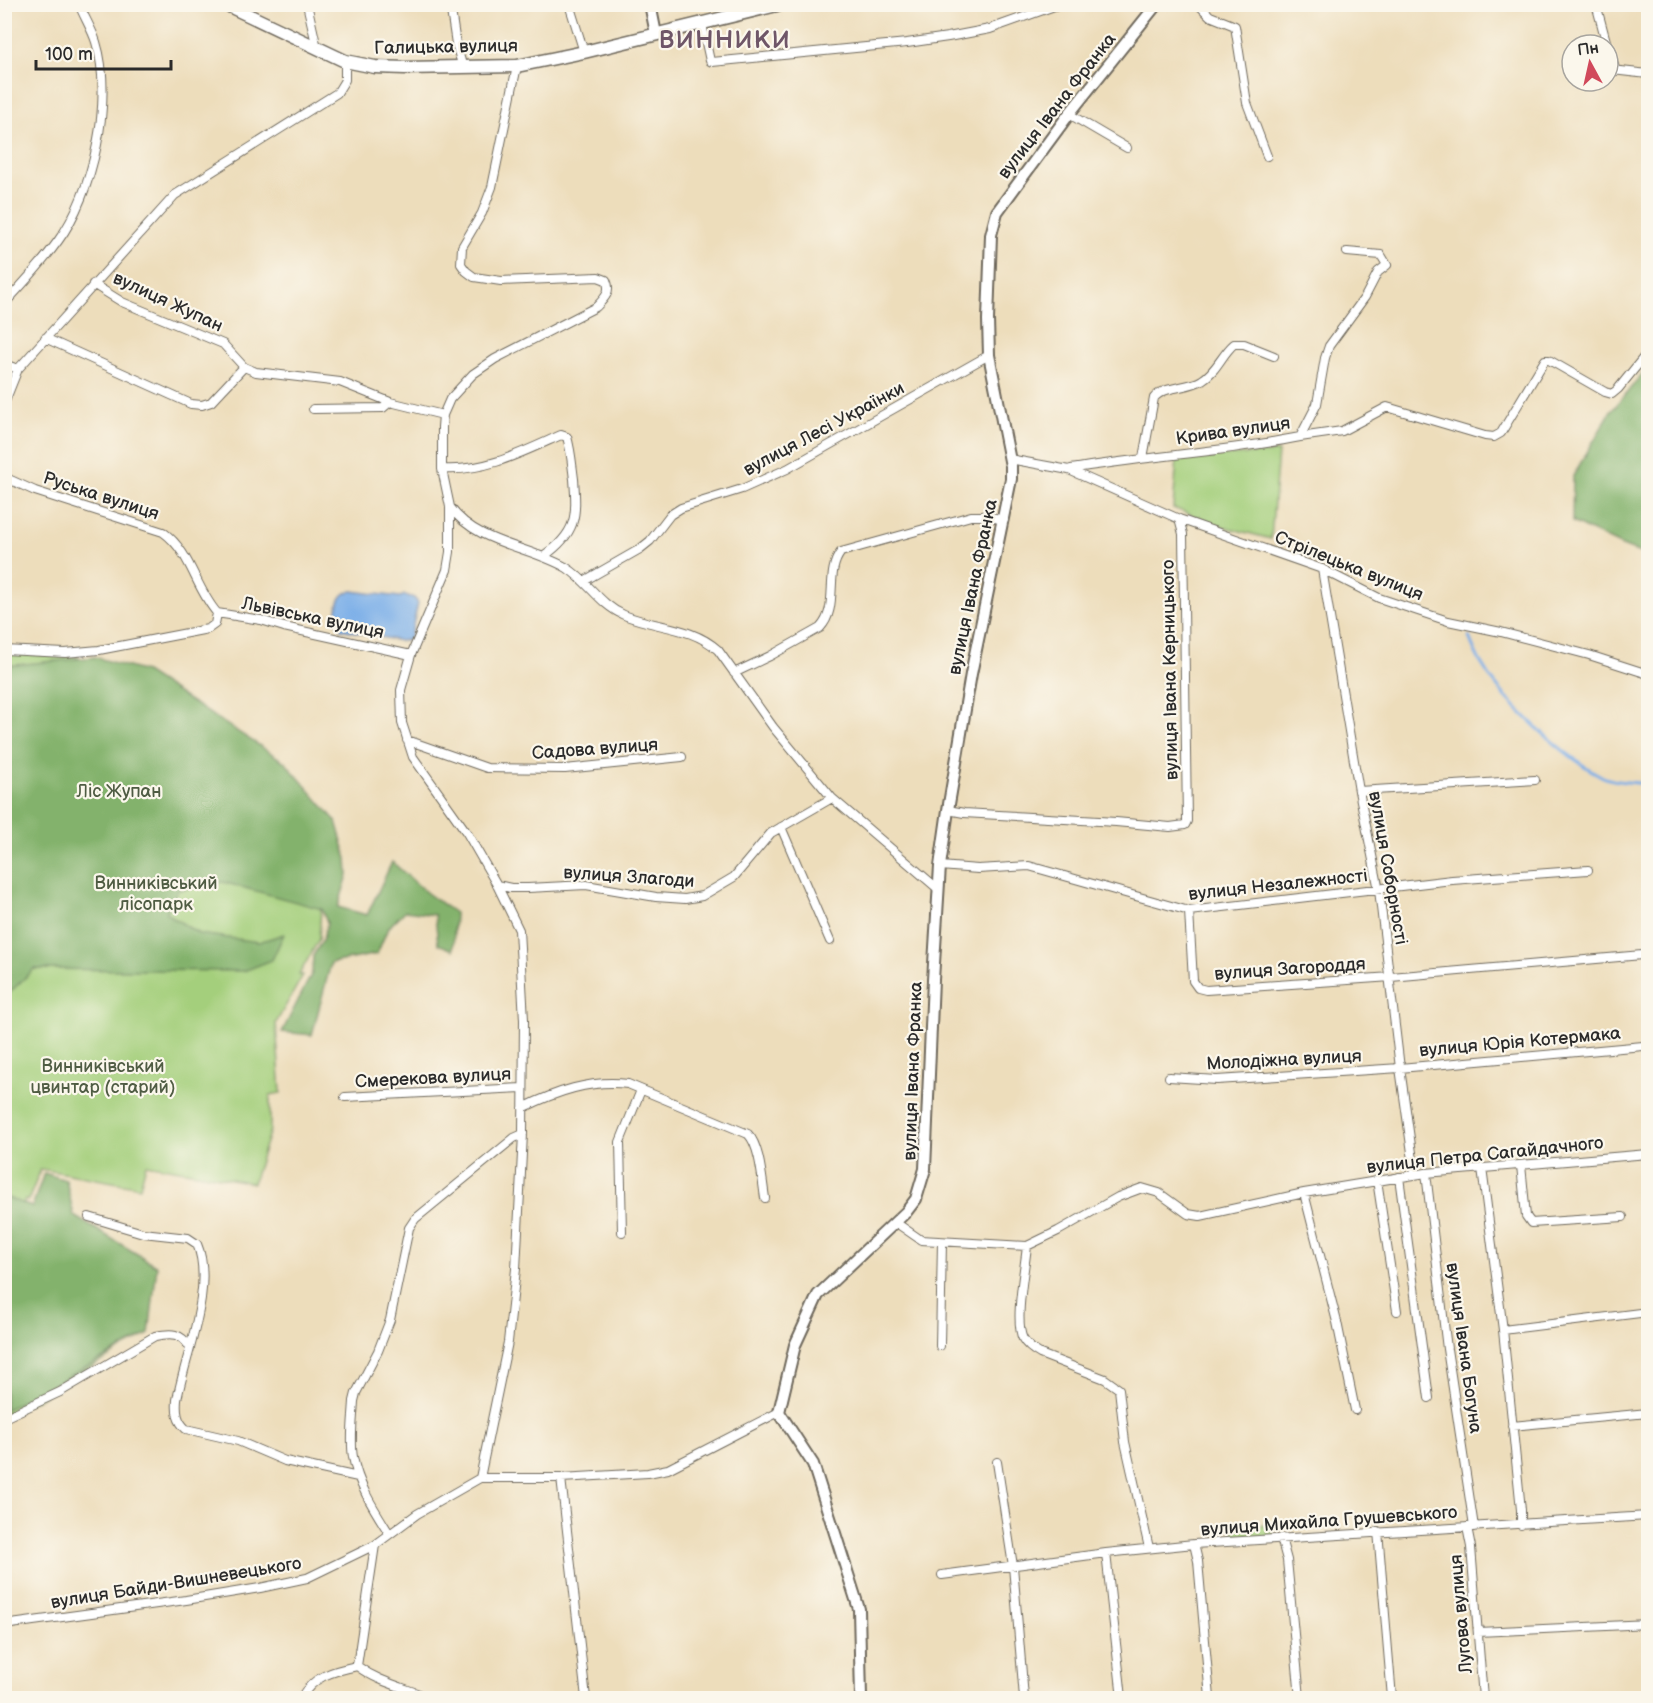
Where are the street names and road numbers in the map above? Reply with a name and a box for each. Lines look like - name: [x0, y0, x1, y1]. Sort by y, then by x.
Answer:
- street label: вулиця Івана Франка: [994, 29, 1121, 183]
- street label: Галицька вулиця: [374, 35, 518, 59]
- street label: вулиця Жупан: [110, 267, 226, 337]
- street label: вулиця Лесі Українки: [740, 378, 908, 480]
- street label: Крива вулиця: [1174, 413, 1292, 449]
- street label: Руська вулиця: [40, 467, 162, 525]
- street label: вулиця Івана Франка: [944, 497, 1002, 677]
- street label: Стрілецька вулиця: [1272, 527, 1426, 605]
- street label: вулиця Івана Керницького: [1158, 560, 1182, 780]
- street label: Львівська вулиця: [239, 592, 386, 643]
- street label: Садова вулиця: [531, 734, 659, 764]
- street label: вулиця Соборності: [1364, 790, 1412, 946]
- street label: вулиця Злагоди: [563, 862, 695, 892]
- street label: вулиця Незалежності: [1187, 865, 1369, 905]
- street label: вулиця Загороддя: [1214, 953, 1366, 985]
- street label: вулиця Івана Франка: [899, 981, 927, 1161]
- street label: вулиця Юрія Котермака: [1418, 1023, 1622, 1061]
- street label: Молодіжна вулиця: [1206, 1045, 1362, 1075]
- street label: Смерекова вулиця: [354, 1063, 512, 1093]
- street label: вулиця Петра Сагайдачного: [1366, 1132, 1604, 1178]
- street label: вулиця Івана Богуна: [1442, 1261, 1486, 1435]
- street label: вулиця Михайла Грушевського: [1200, 1502, 1458, 1540]
- street label: вулиця Байди-Вишневецького: [49, 1553, 303, 1613]
- street label: Лугова вулиця: [1445, 1554, 1477, 1675]

